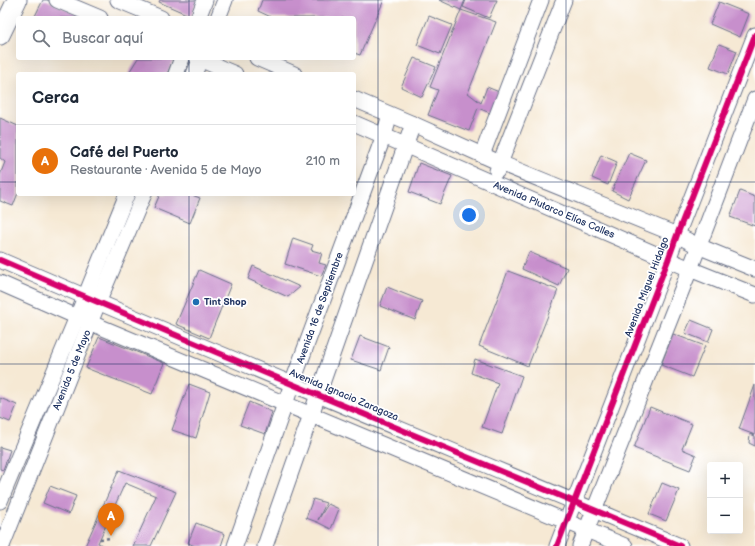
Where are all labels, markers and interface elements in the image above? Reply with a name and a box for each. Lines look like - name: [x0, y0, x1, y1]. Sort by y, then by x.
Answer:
- search box: [16, 16, 356, 60]
- icon: search: [30, 27, 52, 49]
- text: Buscar aquí: [62, 29, 143, 48]
- text: Cerca: [32, 88, 79, 108]
- text: Café del Puerto: [70, 143, 179, 162]
- text: A: [41, 153, 49, 169]
- text: 210 m: [306, 153, 340, 169]
- text: Restaurante · Avenida 5 de Mayo: [70, 162, 262, 178]
- street label: Avenida Plutarco Elías Calles: [491, 179, 617, 241]
- your location: [459, 205, 479, 225]
- street label: Avenida Miguel Hidalgo: [622, 235, 672, 339]
- street label: Avenida 16 de Septiembre: [294, 251, 346, 365]
- place label: Tint Shop: [204, 296, 247, 308]
- marker: Tint Shop: [191, 297, 201, 307]
- street label: Avenida 5 de Mayo: [50, 328, 94, 412]
- street label: Avenida Ignacio Zaragoza: [288, 367, 401, 424]
- map controls: [707, 462, 743, 534]
- button: +: [707, 462, 743, 498]
- button: −: [707, 498, 743, 534]
- pin: A: [98, 503, 124, 536]

